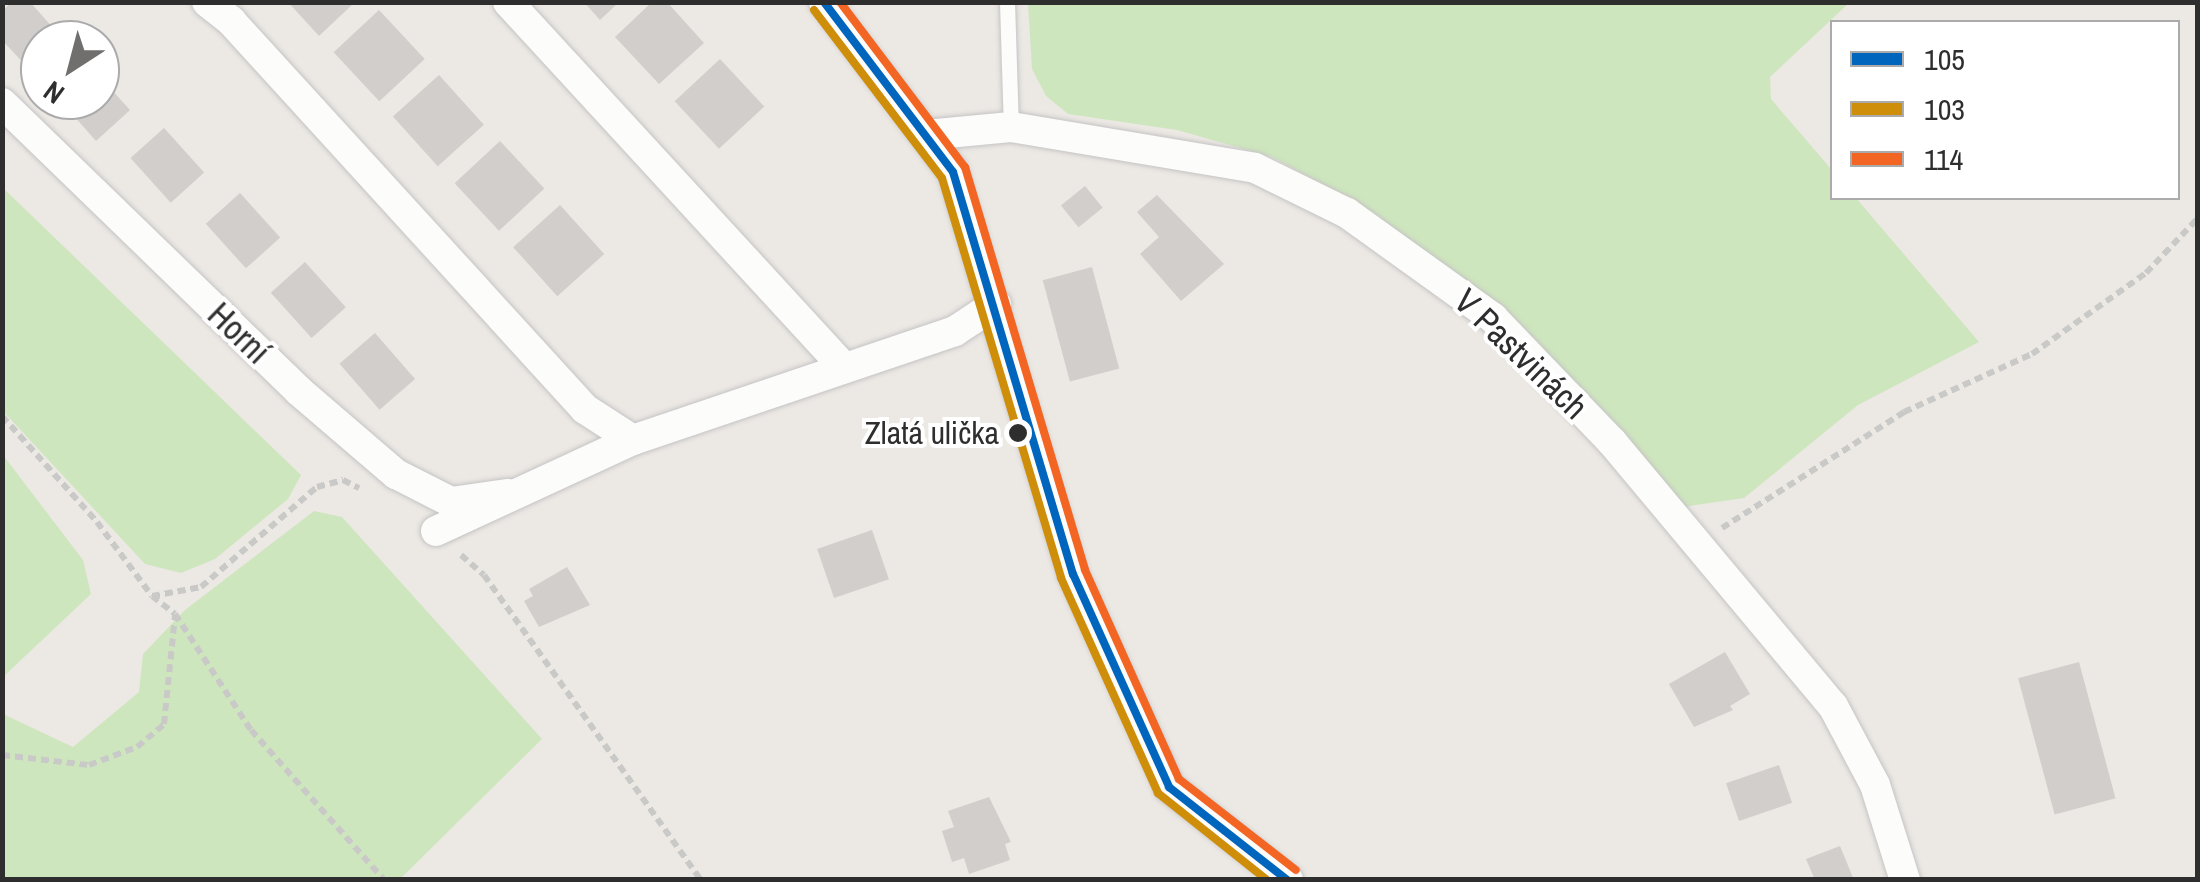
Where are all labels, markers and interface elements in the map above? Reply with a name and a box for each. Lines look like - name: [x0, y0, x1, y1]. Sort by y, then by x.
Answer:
- north arrow: [20, 20, 120, 120]
- legend: [1830, 20, 2180, 200]
- text: 105: [1924, 39, 1965, 79]
- text: N: [36, 72, 71, 113]
- text: 103: [1924, 89, 1965, 129]
- text: 114: [1924, 139, 1963, 179]
- street label: V Pastvinách: [1446, 280, 1596, 428]
- street label: Horní: [199, 294, 279, 372]
- place label: Zlatá ulička: [865, 414, 999, 452]
- marker: Zlatá ulička: [1008, 423, 1028, 443]

